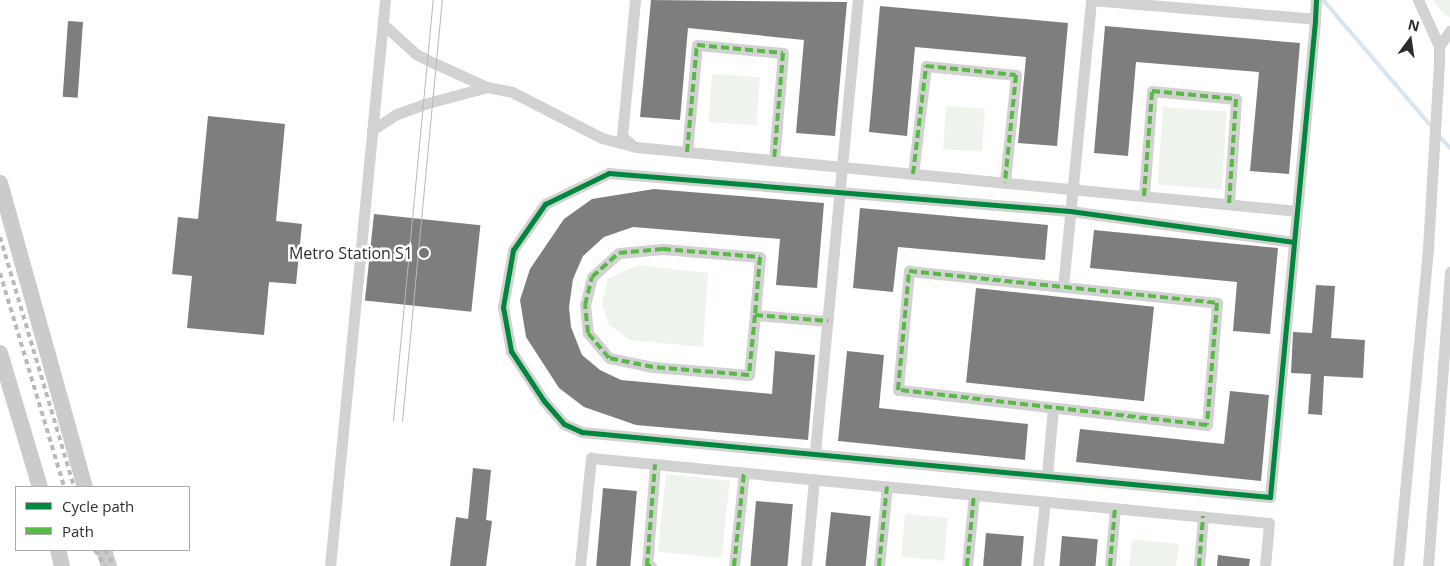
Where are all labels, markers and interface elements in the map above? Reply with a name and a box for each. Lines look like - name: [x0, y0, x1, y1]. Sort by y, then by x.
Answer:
- text: N: [1406, 14, 1422, 36]
- north arrow: [1385, 15, 1435, 65]
- place label: Metro Station S1: [289, 243, 413, 263]
- marker: Metro Station S1: [417, 246, 431, 260]
- legend: [15, 486, 190, 551]
- text: Cycle path: [62, 496, 134, 516]
- text: Path: [62, 521, 94, 541]

